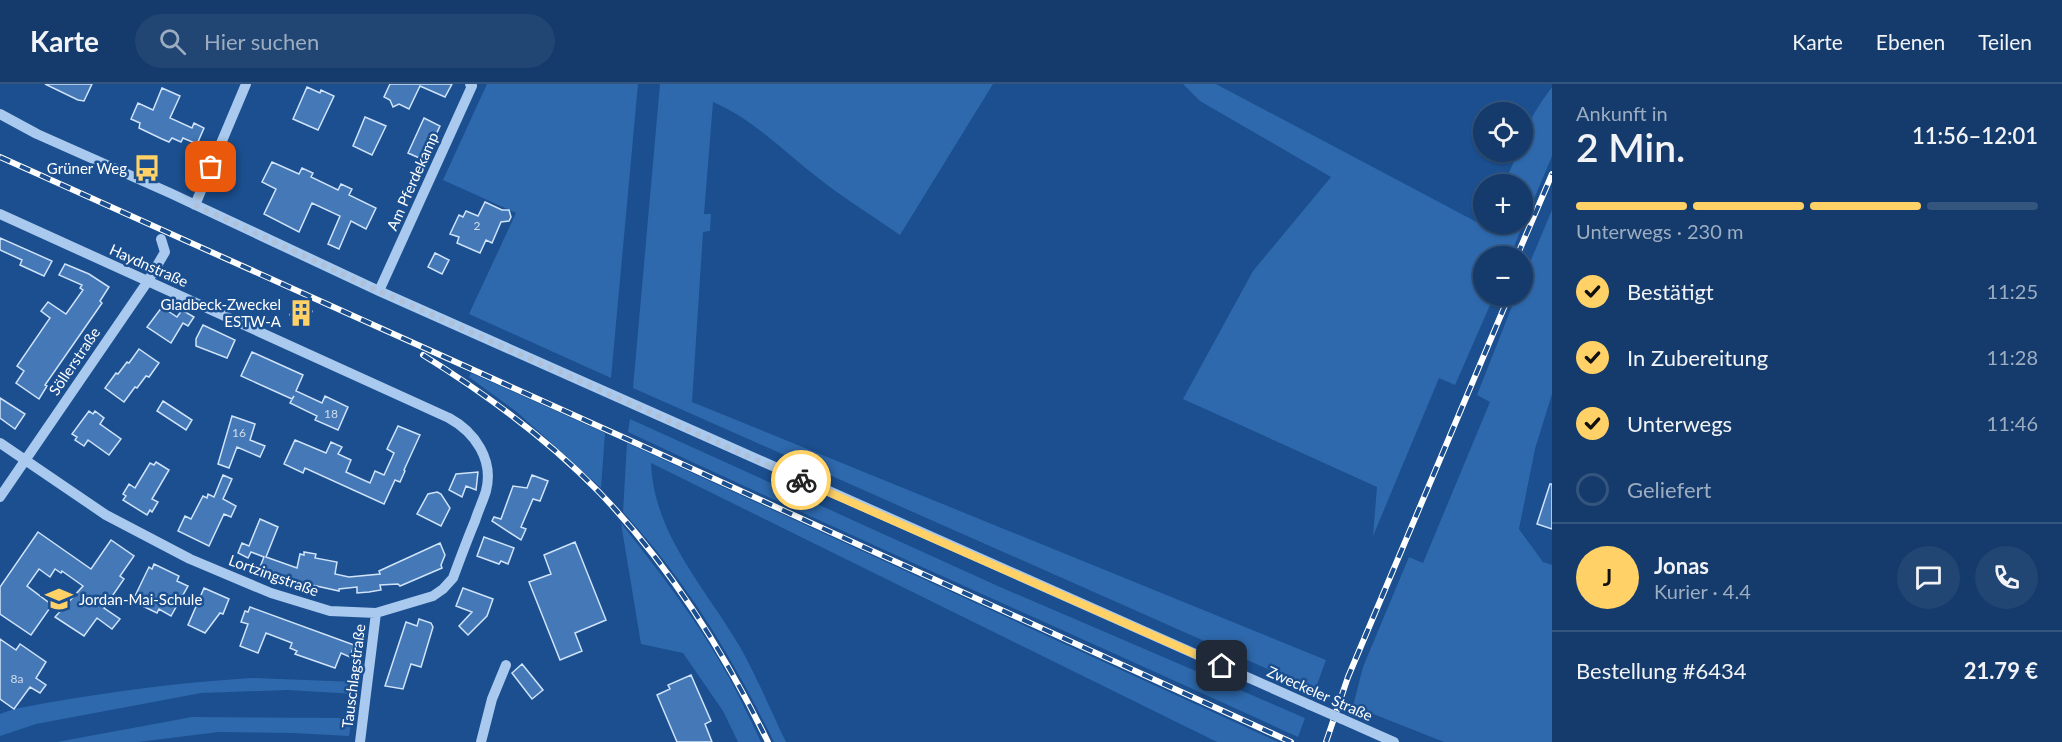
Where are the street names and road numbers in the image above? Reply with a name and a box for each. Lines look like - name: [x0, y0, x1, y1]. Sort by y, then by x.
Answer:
- street label: Am Pferdekamp: [382, 129, 442, 233]
- street label: Haydnstraße: [107, 240, 191, 290]
- street label: Söllerstraße: [45, 323, 103, 398]
- street label: Lortzingstraße: [227, 550, 321, 600]
- street label: Tauschlagstraße: [338, 623, 368, 729]
- street label: Zweckeler Straße: [1264, 662, 1376, 724]

